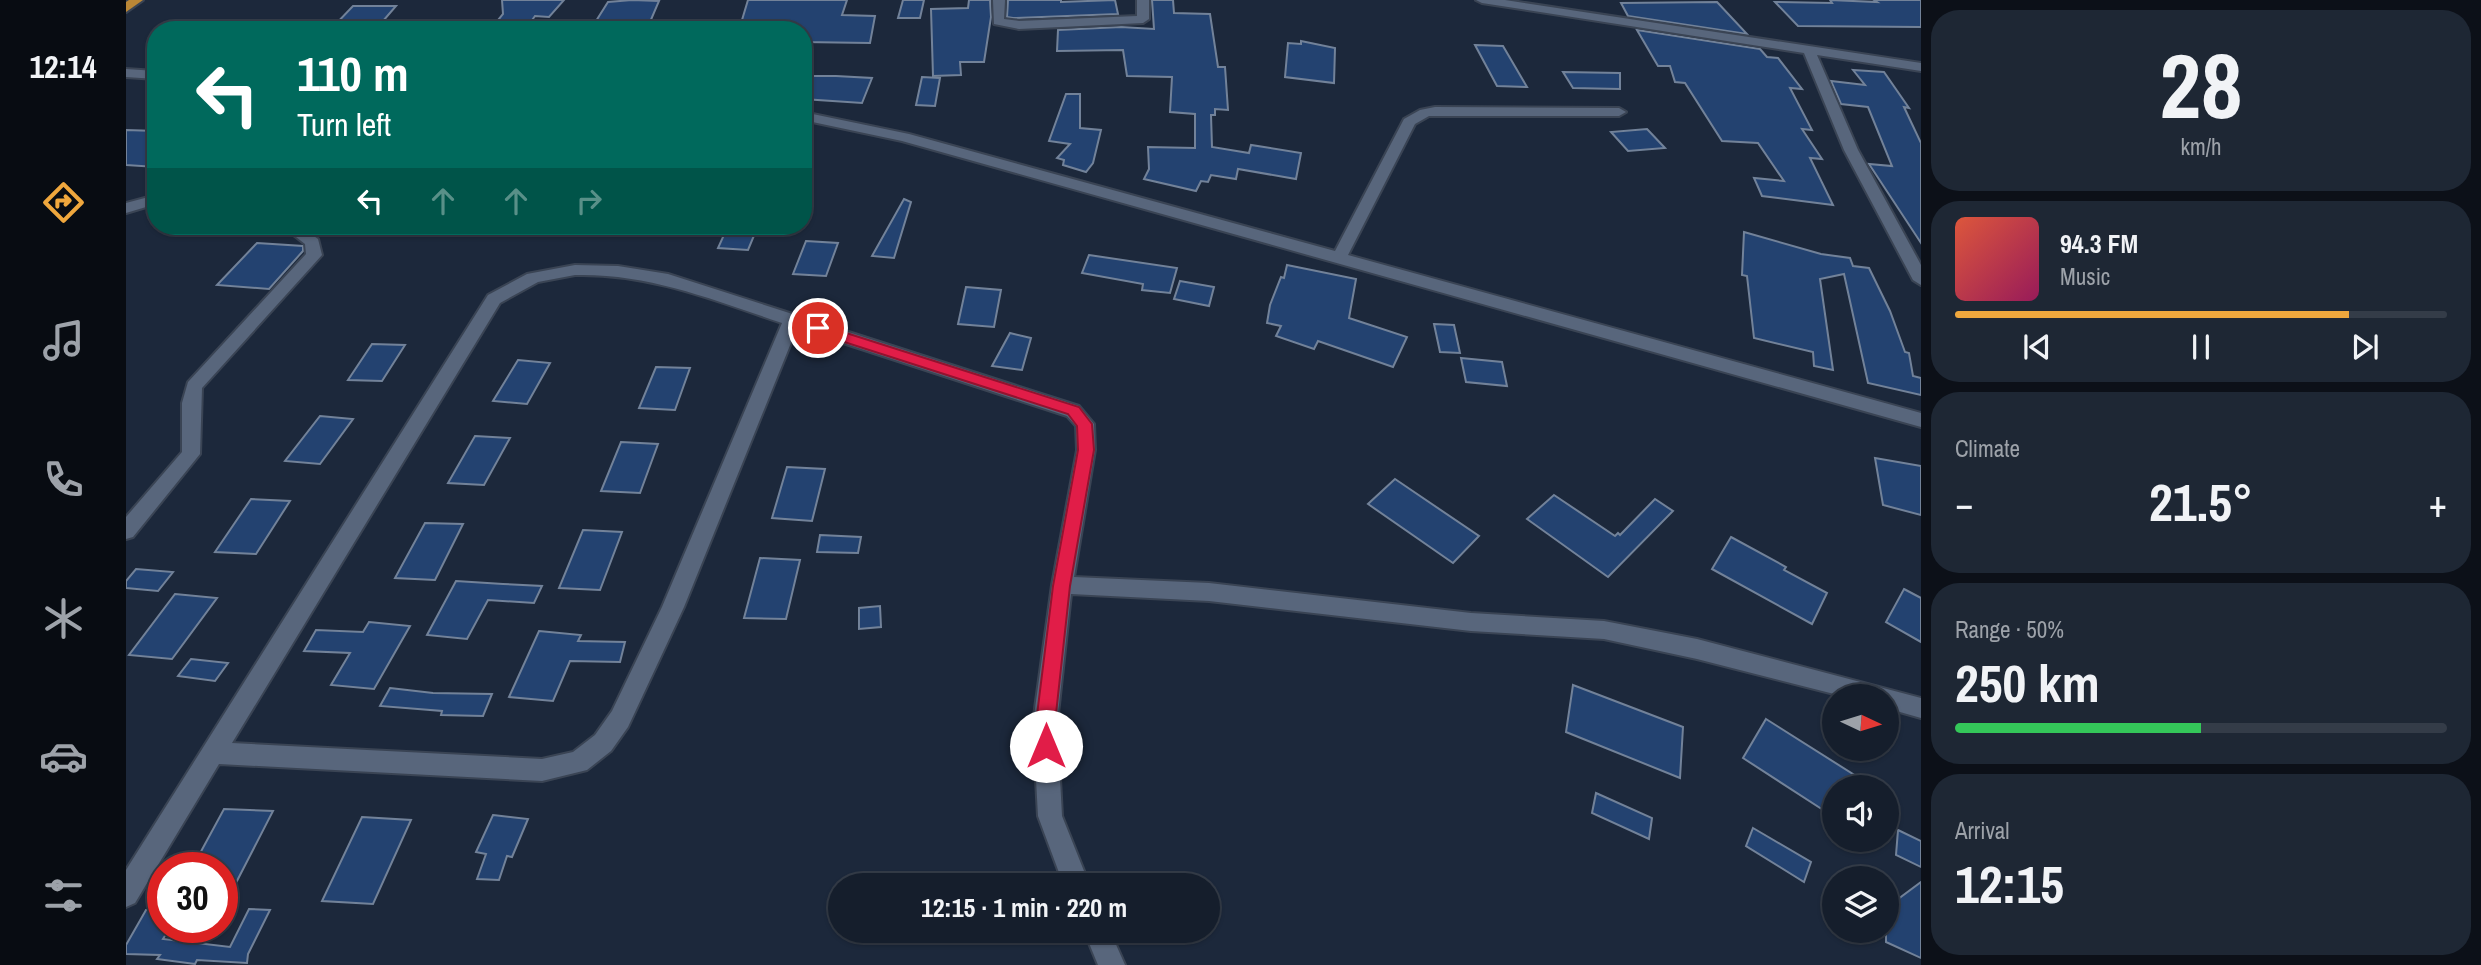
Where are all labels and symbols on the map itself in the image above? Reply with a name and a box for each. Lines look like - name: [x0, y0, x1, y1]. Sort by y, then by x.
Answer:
- pin: [788, 298, 848, 358]
- north arrow: [1822, 684, 1899, 761]
- position arrow: [1009, 709, 1083, 783]
- speed limit sign: 30: [147, 852, 238, 943]

